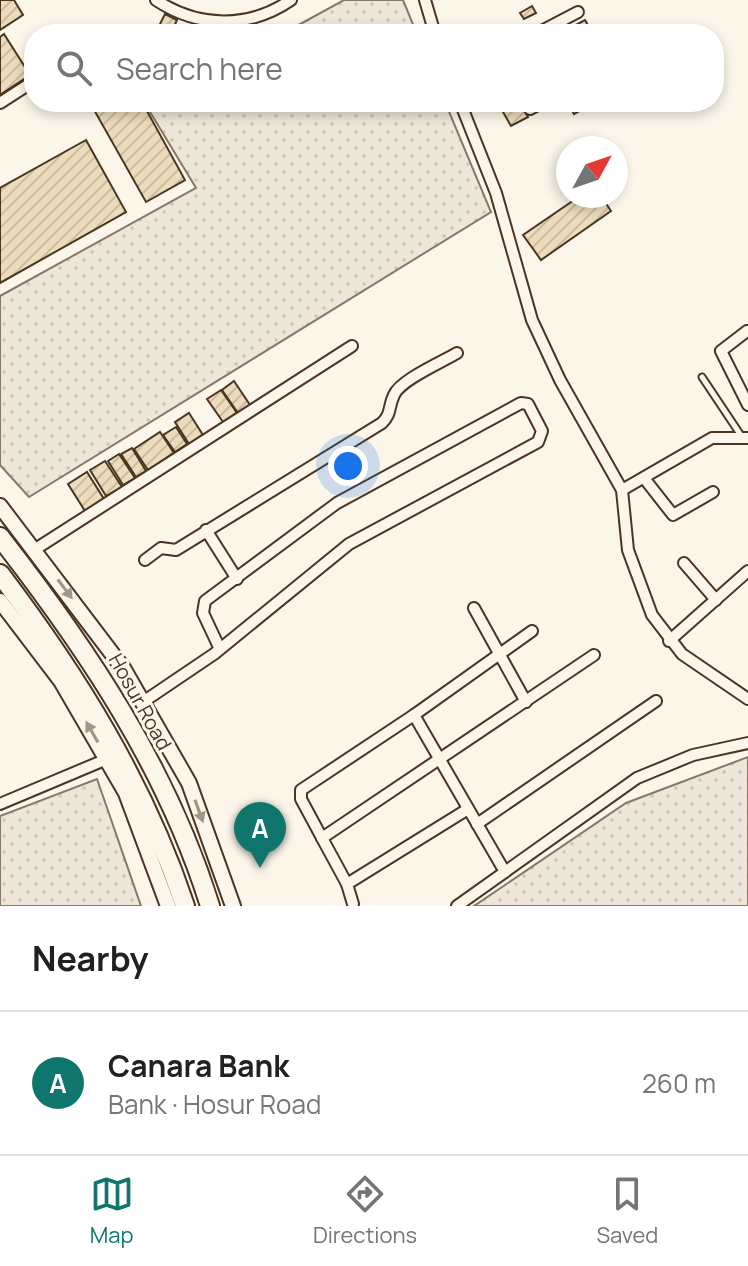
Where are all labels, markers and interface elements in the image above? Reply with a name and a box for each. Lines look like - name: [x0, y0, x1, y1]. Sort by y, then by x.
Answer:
- search box: [24, 24, 724, 112]
- icon: search: [52, 46, 96, 90]
- text: Search here: [116, 48, 283, 89]
- north arrow: [556, 136, 628, 208]
- your location: [328, 446, 368, 486]
- one-way arrow: [56, 579, 72, 600]
- street label: Hosur Road: [103, 649, 178, 755]
- one-way arrow: [85, 721, 99, 743]
- one-way arrow: [193, 799, 206, 823]
- pin: A: [234, 802, 286, 868]
- text: Nearby: [32, 935, 148, 981]
- text: Canara Bank: [108, 1045, 289, 1086]
- text: A: [49, 1065, 67, 1101]
- text: 260 m: [642, 1065, 716, 1101]
- text: Bank · Hosur Road: [108, 1086, 321, 1122]
- tab: Map: [90, 1172, 134, 1250]
- tab: Directions: [313, 1172, 417, 1250]
- tab: Saved: [596, 1172, 658, 1250]

